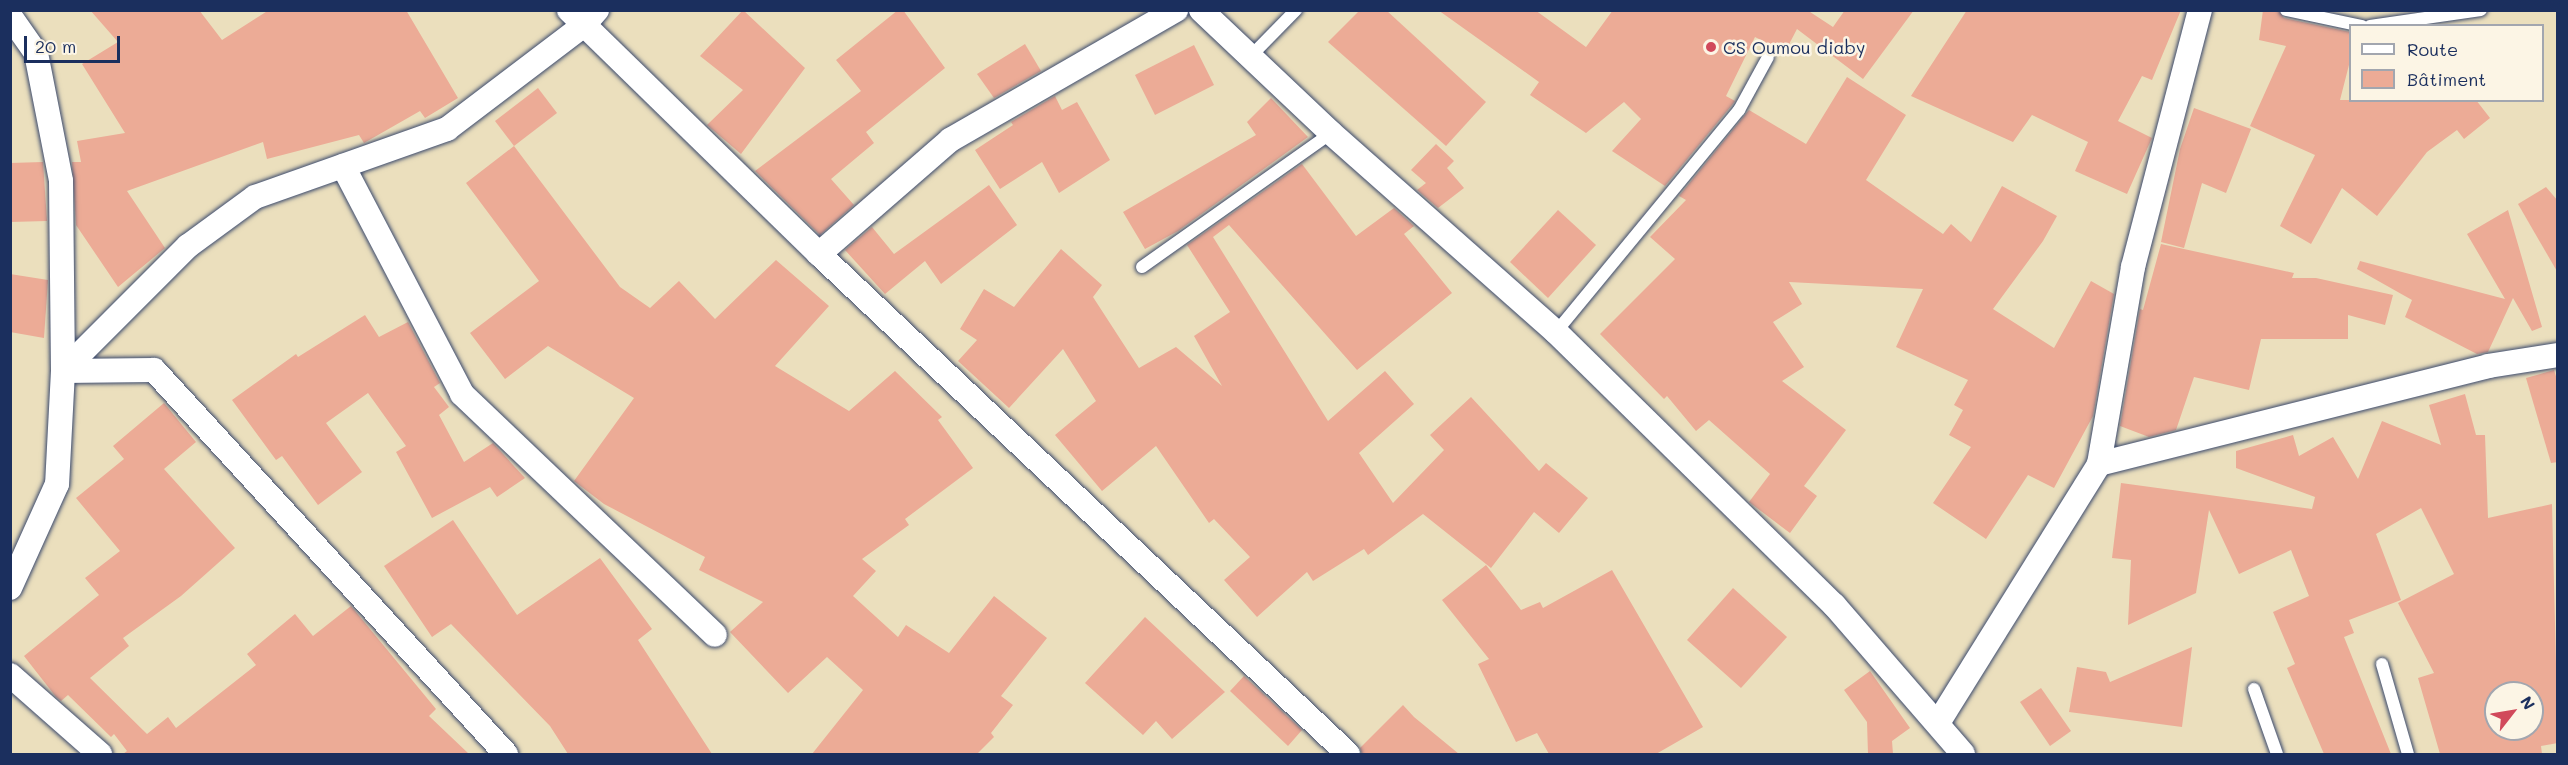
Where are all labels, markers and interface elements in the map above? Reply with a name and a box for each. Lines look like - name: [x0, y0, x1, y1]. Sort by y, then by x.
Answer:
- scale bar: [27, 24, 123, 62]
- legend: [2349, 24, 2544, 102]
- text: 20 m: [35, 34, 76, 58]
- place label: CS Oumou diaby: [1723, 36, 1865, 58]
- text: Route: [2407, 37, 2458, 61]
- marker: CS Oumou diaby: [1704, 40, 1718, 54]
- text: Bâtiment: [2407, 67, 2486, 91]
- north arrow: [2484, 681, 2544, 741]
- text: N: [2516, 692, 2540, 713]

